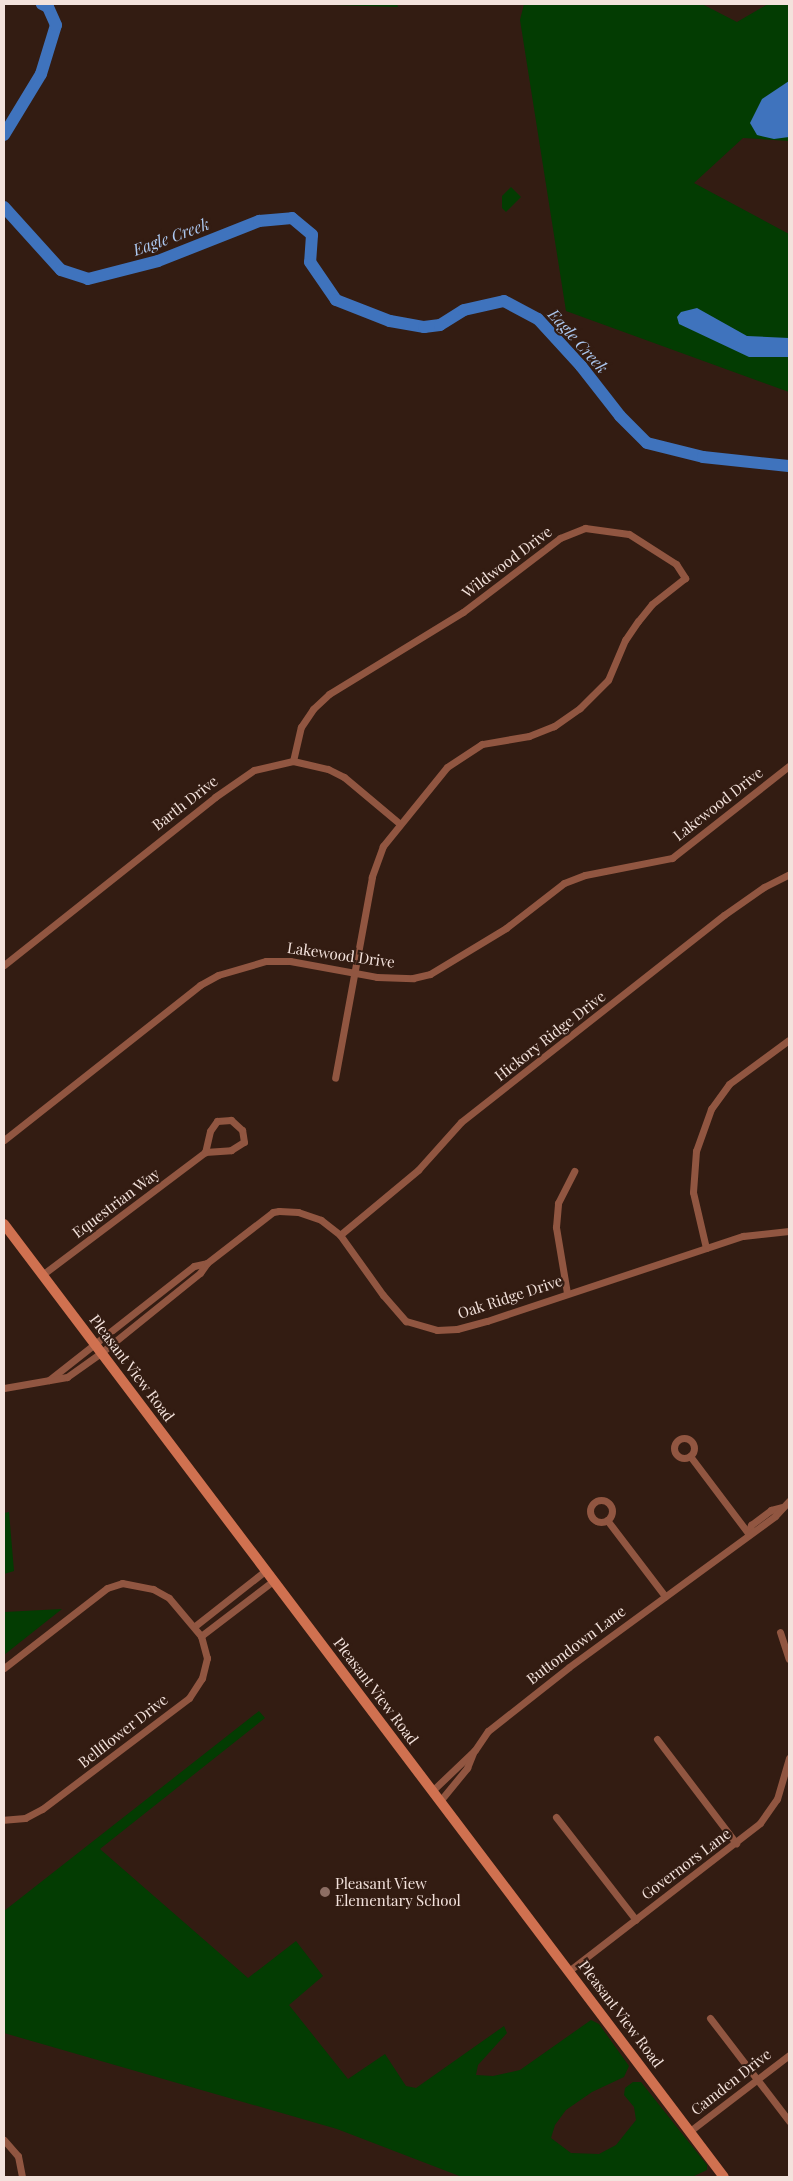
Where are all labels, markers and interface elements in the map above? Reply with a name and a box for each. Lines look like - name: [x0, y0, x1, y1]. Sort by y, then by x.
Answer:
- water label: Eagle Creek: [130, 214, 212, 260]
- water label: Eagle Creek: [544, 305, 612, 377]
- street label: Wildwood Drive: [459, 522, 555, 602]
- street label: Lakewood Drive: [670, 763, 766, 845]
- street label: Barth Drive: [149, 772, 221, 834]
- street label: Lakewood Drive: [286, 939, 396, 971]
- street label: Hickory Ridge Drive: [491, 987, 609, 1085]
- street label: Equestrian Way: [69, 1164, 163, 1242]
- street label: Oak Ridge Drive: [455, 1272, 565, 1322]
- street label: Pleasant View Road: [86, 1311, 178, 1425]
- street label: Buttondown Lane: [523, 1602, 629, 1688]
- street label: Pleasant View Road: [330, 1634, 422, 1748]
- street label: Bellflower Drive: [75, 1690, 171, 1772]
- street label: Governors Lane: [638, 1825, 734, 1903]
- place label: Pleasant View Elementary School: [335, 1874, 461, 1909]
- marker: Pleasant View Elementary School: [319, 1886, 331, 1898]
- street label: Pleasant View Road: [575, 1957, 667, 2071]
- street label: Camden Drive: [687, 2045, 775, 2119]

